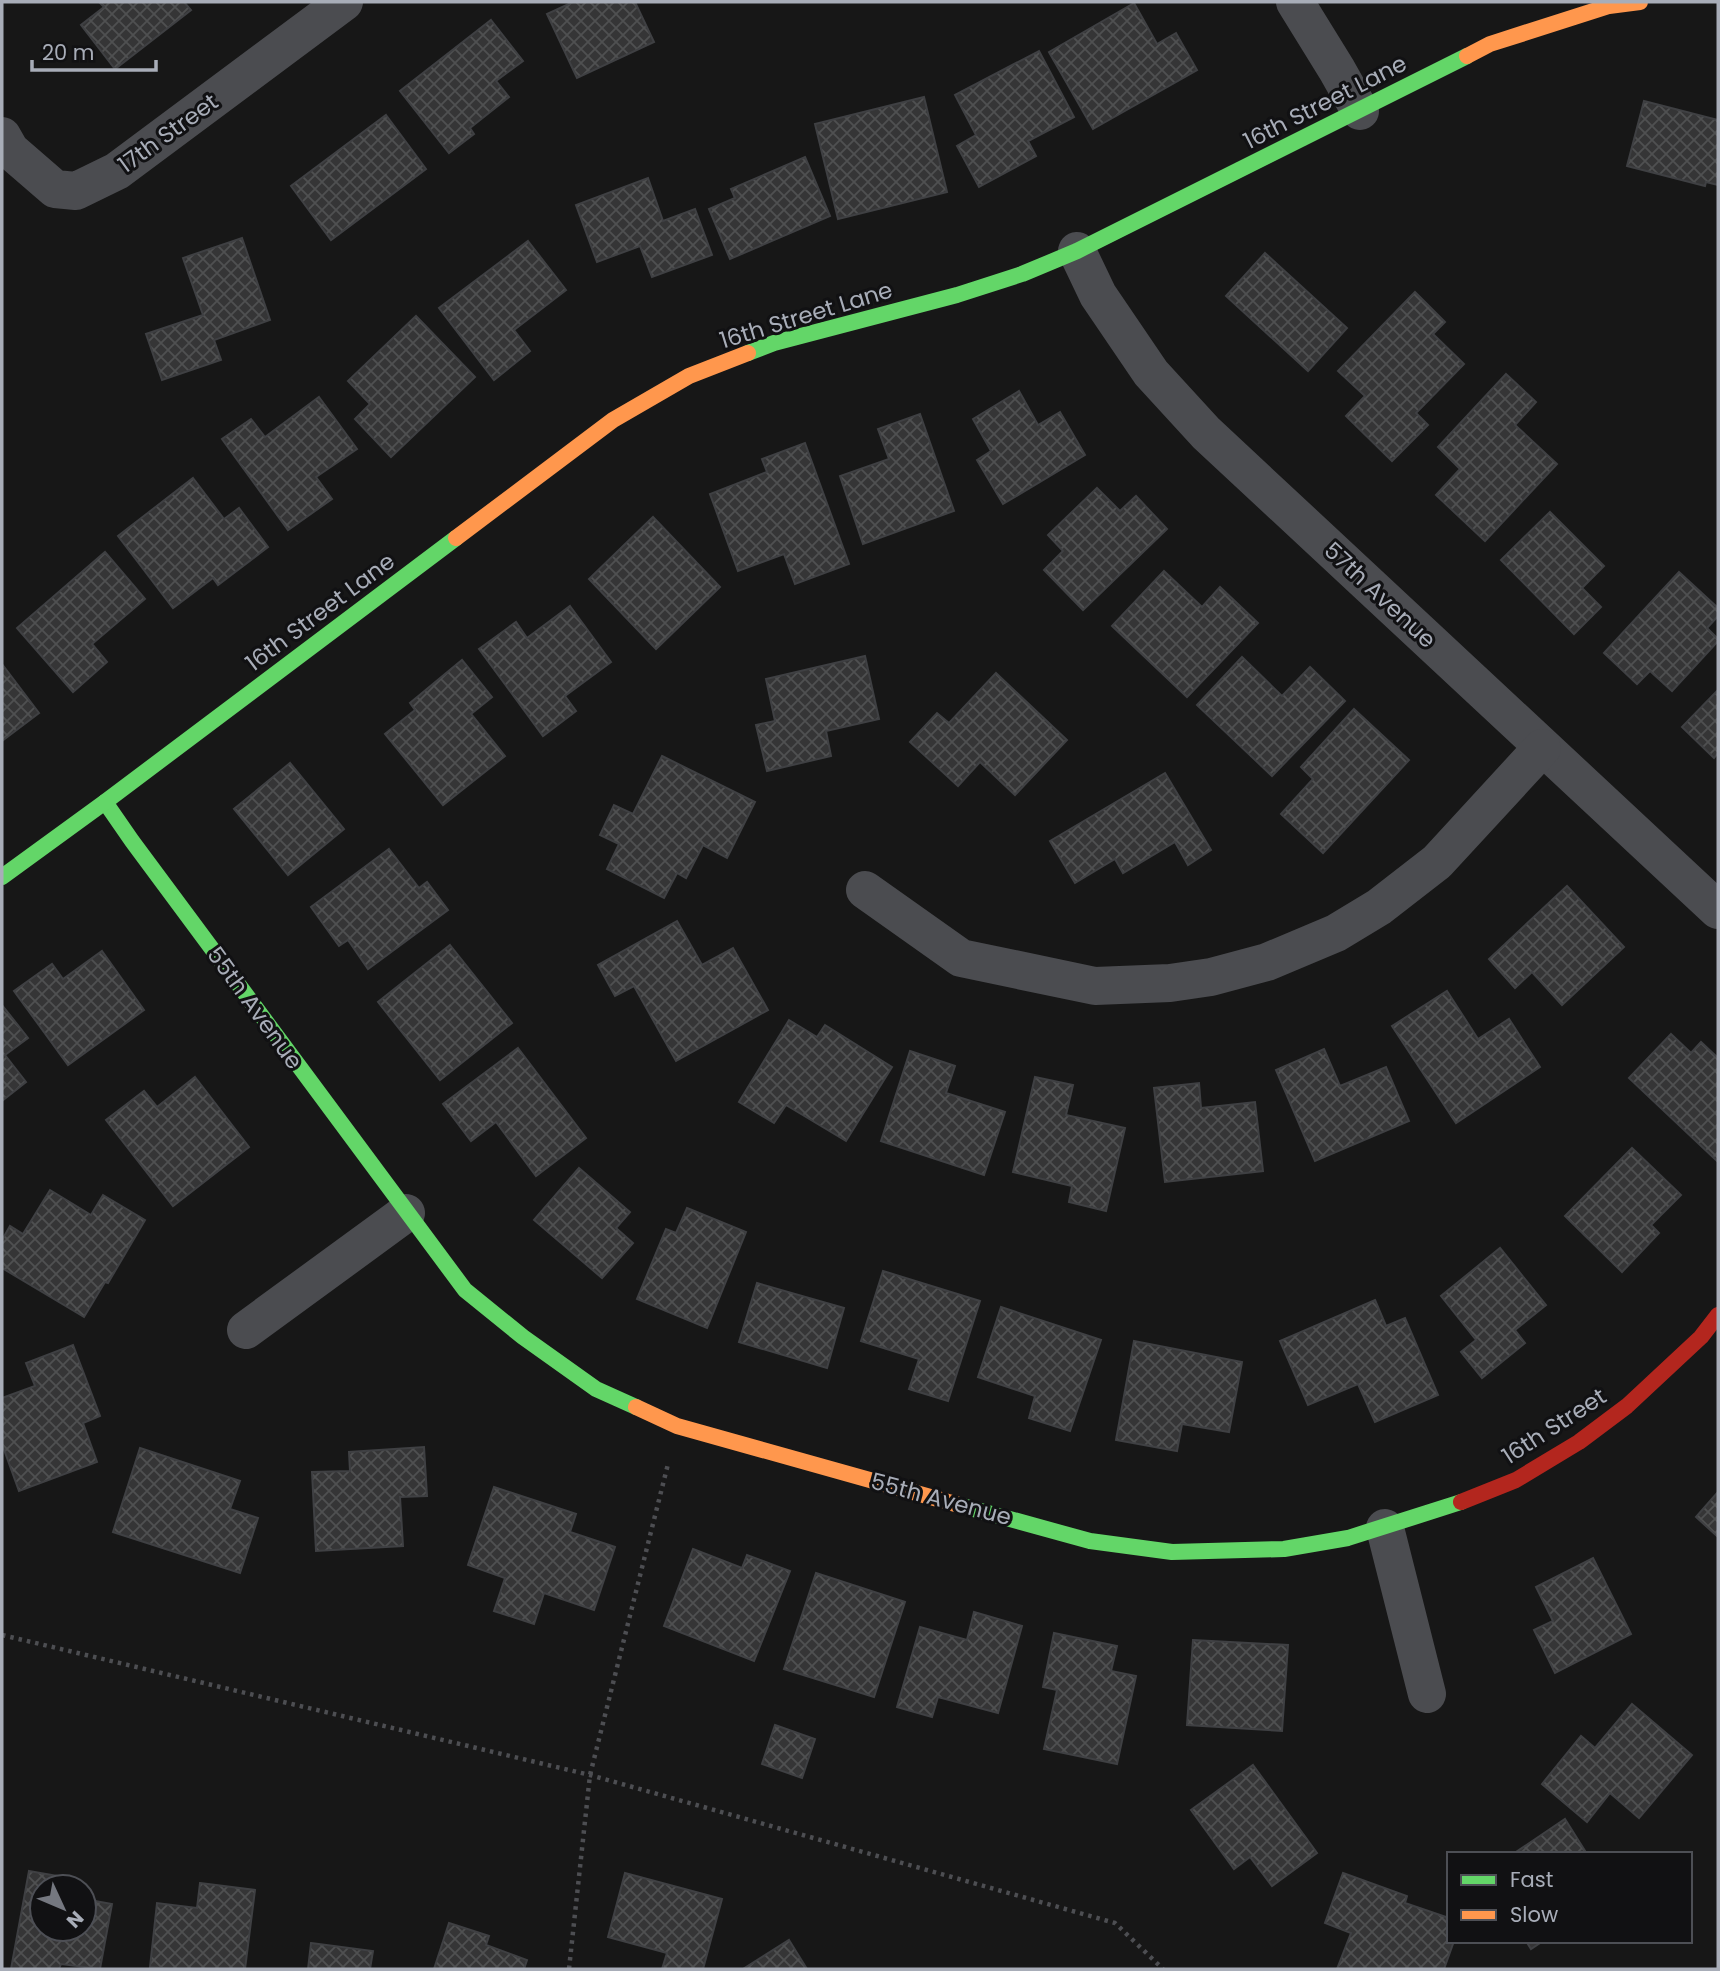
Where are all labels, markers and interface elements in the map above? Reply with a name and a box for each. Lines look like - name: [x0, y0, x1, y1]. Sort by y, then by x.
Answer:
- scale bar: [32, 28, 156, 72]
- text: 20 m: [42, 38, 95, 67]
- street label: 16th Street Lane: [1238, 47, 1412, 157]
- street label: 17th Street: [111, 86, 225, 180]
- street label: 16th Street Lane: [716, 274, 896, 356]
- street label: 57th Avenue: [1317, 535, 1443, 655]
- street label: 16th Street Lane: [239, 545, 401, 679]
- street label: 55th Avenue: [200, 940, 310, 1076]
- street label: 16th Street: [1496, 1380, 1612, 1472]
- street label: 55th Avenue: [867, 1465, 1015, 1533]
- legend: [1447, 1852, 1692, 1943]
- text: Fast: [1510, 1865, 1553, 1894]
- north arrow: [28, 1873, 98, 1943]
- text: Slow: [1510, 1900, 1558, 1929]
- text: N: [60, 1905, 90, 1934]

